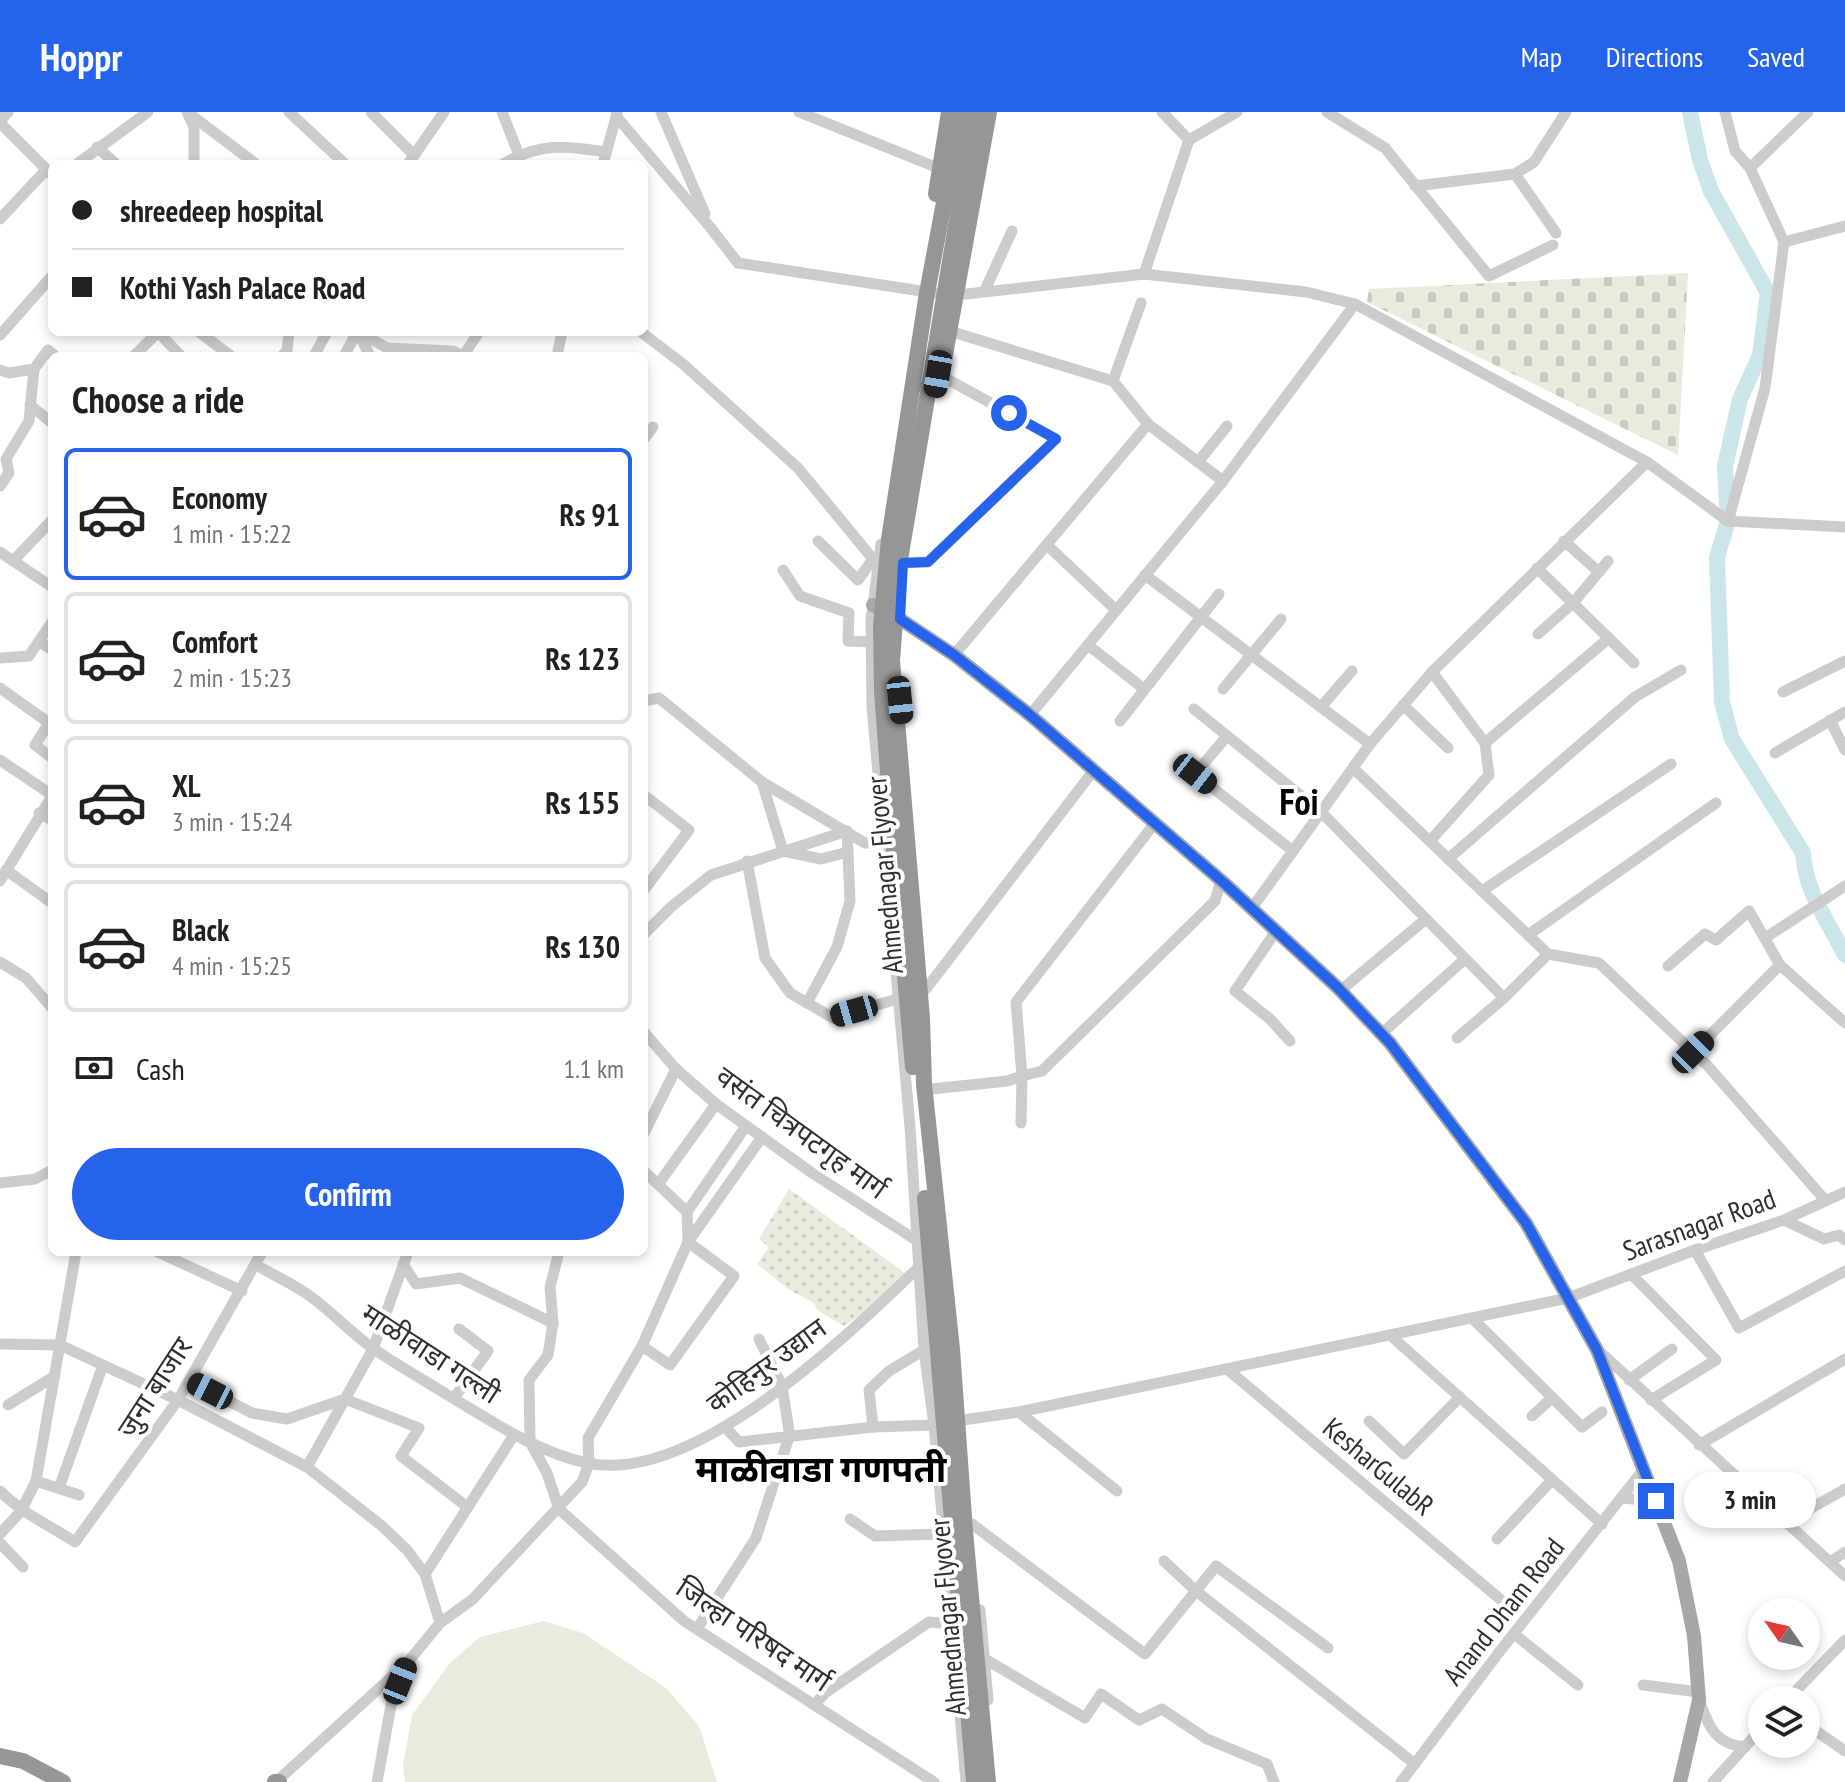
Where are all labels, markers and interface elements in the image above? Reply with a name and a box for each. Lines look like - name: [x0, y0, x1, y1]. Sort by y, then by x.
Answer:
- text: Hoppr: [40, 32, 122, 81]
- text: Map: [1521, 38, 1562, 75]
- text: Directions: [1606, 38, 1703, 75]
- text: Saved: [1747, 38, 1805, 75]
- text: shreedeep hospital: [120, 191, 323, 230]
- text: Kothi Yash Palace Road: [120, 268, 365, 307]
- car: [922, 348, 954, 400]
- text: Choose a ride: [72, 376, 244, 423]
- route start: [991, 395, 1027, 431]
- icon: car: [76, 478, 148, 550]
- text: Economy: [172, 478, 267, 517]
- text: Rs 91: [560, 495, 620, 534]
- text: 1 min · 15:22: [172, 517, 292, 550]
- icon: car: [76, 622, 148, 694]
- text: Comfort: [172, 622, 258, 661]
- text: Rs 123: [545, 639, 620, 678]
- text: 2 min · 15:23: [172, 661, 292, 694]
- car: [886, 675, 914, 725]
- car: [1169, 750, 1221, 798]
- icon: car: [76, 766, 148, 838]
- text: XL: [172, 766, 201, 805]
- street label: Ahmednagar Flyover: [857, 774, 911, 975]
- district label: Foi: [1279, 778, 1319, 825]
- text: Rs 155: [545, 783, 620, 822]
- text: 3 min · 15:24: [172, 805, 292, 838]
- icon: car: [76, 910, 148, 982]
- text: Black: [172, 910, 229, 949]
- text: Rs 130: [545, 927, 620, 966]
- text: 4 min · 15:25: [172, 949, 292, 982]
- car: [828, 993, 880, 1029]
- car: [1668, 1027, 1718, 1077]
- icon: cash: [72, 1046, 116, 1090]
- text: Cash: [136, 1049, 185, 1088]
- text: 1.1 km: [563, 1052, 624, 1085]
- street label: वसंत चित्रपटगृह मार्ग: [709, 1057, 896, 1207]
- button: Confirm: [72, 1148, 624, 1240]
- street label: Sarasnagar Road: [1618, 1179, 1780, 1269]
- street label: माळीवाडा गल्ली: [355, 1294, 508, 1412]
- street label: कोहिनुर उद्यान: [699, 1309, 834, 1421]
- street label: जुना बाजार: [108, 1329, 200, 1444]
- car: [183, 1369, 237, 1413]
- street label: KesharGulabR: [1316, 1409, 1442, 1523]
- district label: माळीवाडा गणपती: [696, 1445, 948, 1492]
- callout: 3 min: [1684, 1473, 1816, 1529]
- route end: [1638, 1483, 1674, 1519]
- text: 3 min: [1724, 1483, 1776, 1516]
- street label: Ahmednagar Flyover: [920, 1516, 974, 1717]
- street label: Anand Dham Road: [1434, 1530, 1572, 1692]
- street label: जिल्हा परिषद मार्ग: [669, 1568, 840, 1700]
- north arrow: [1748, 1598, 1820, 1670]
- map controls: [1748, 1598, 1820, 1758]
- car: [380, 1654, 420, 1708]
- button: layers: [1748, 1686, 1820, 1758]

